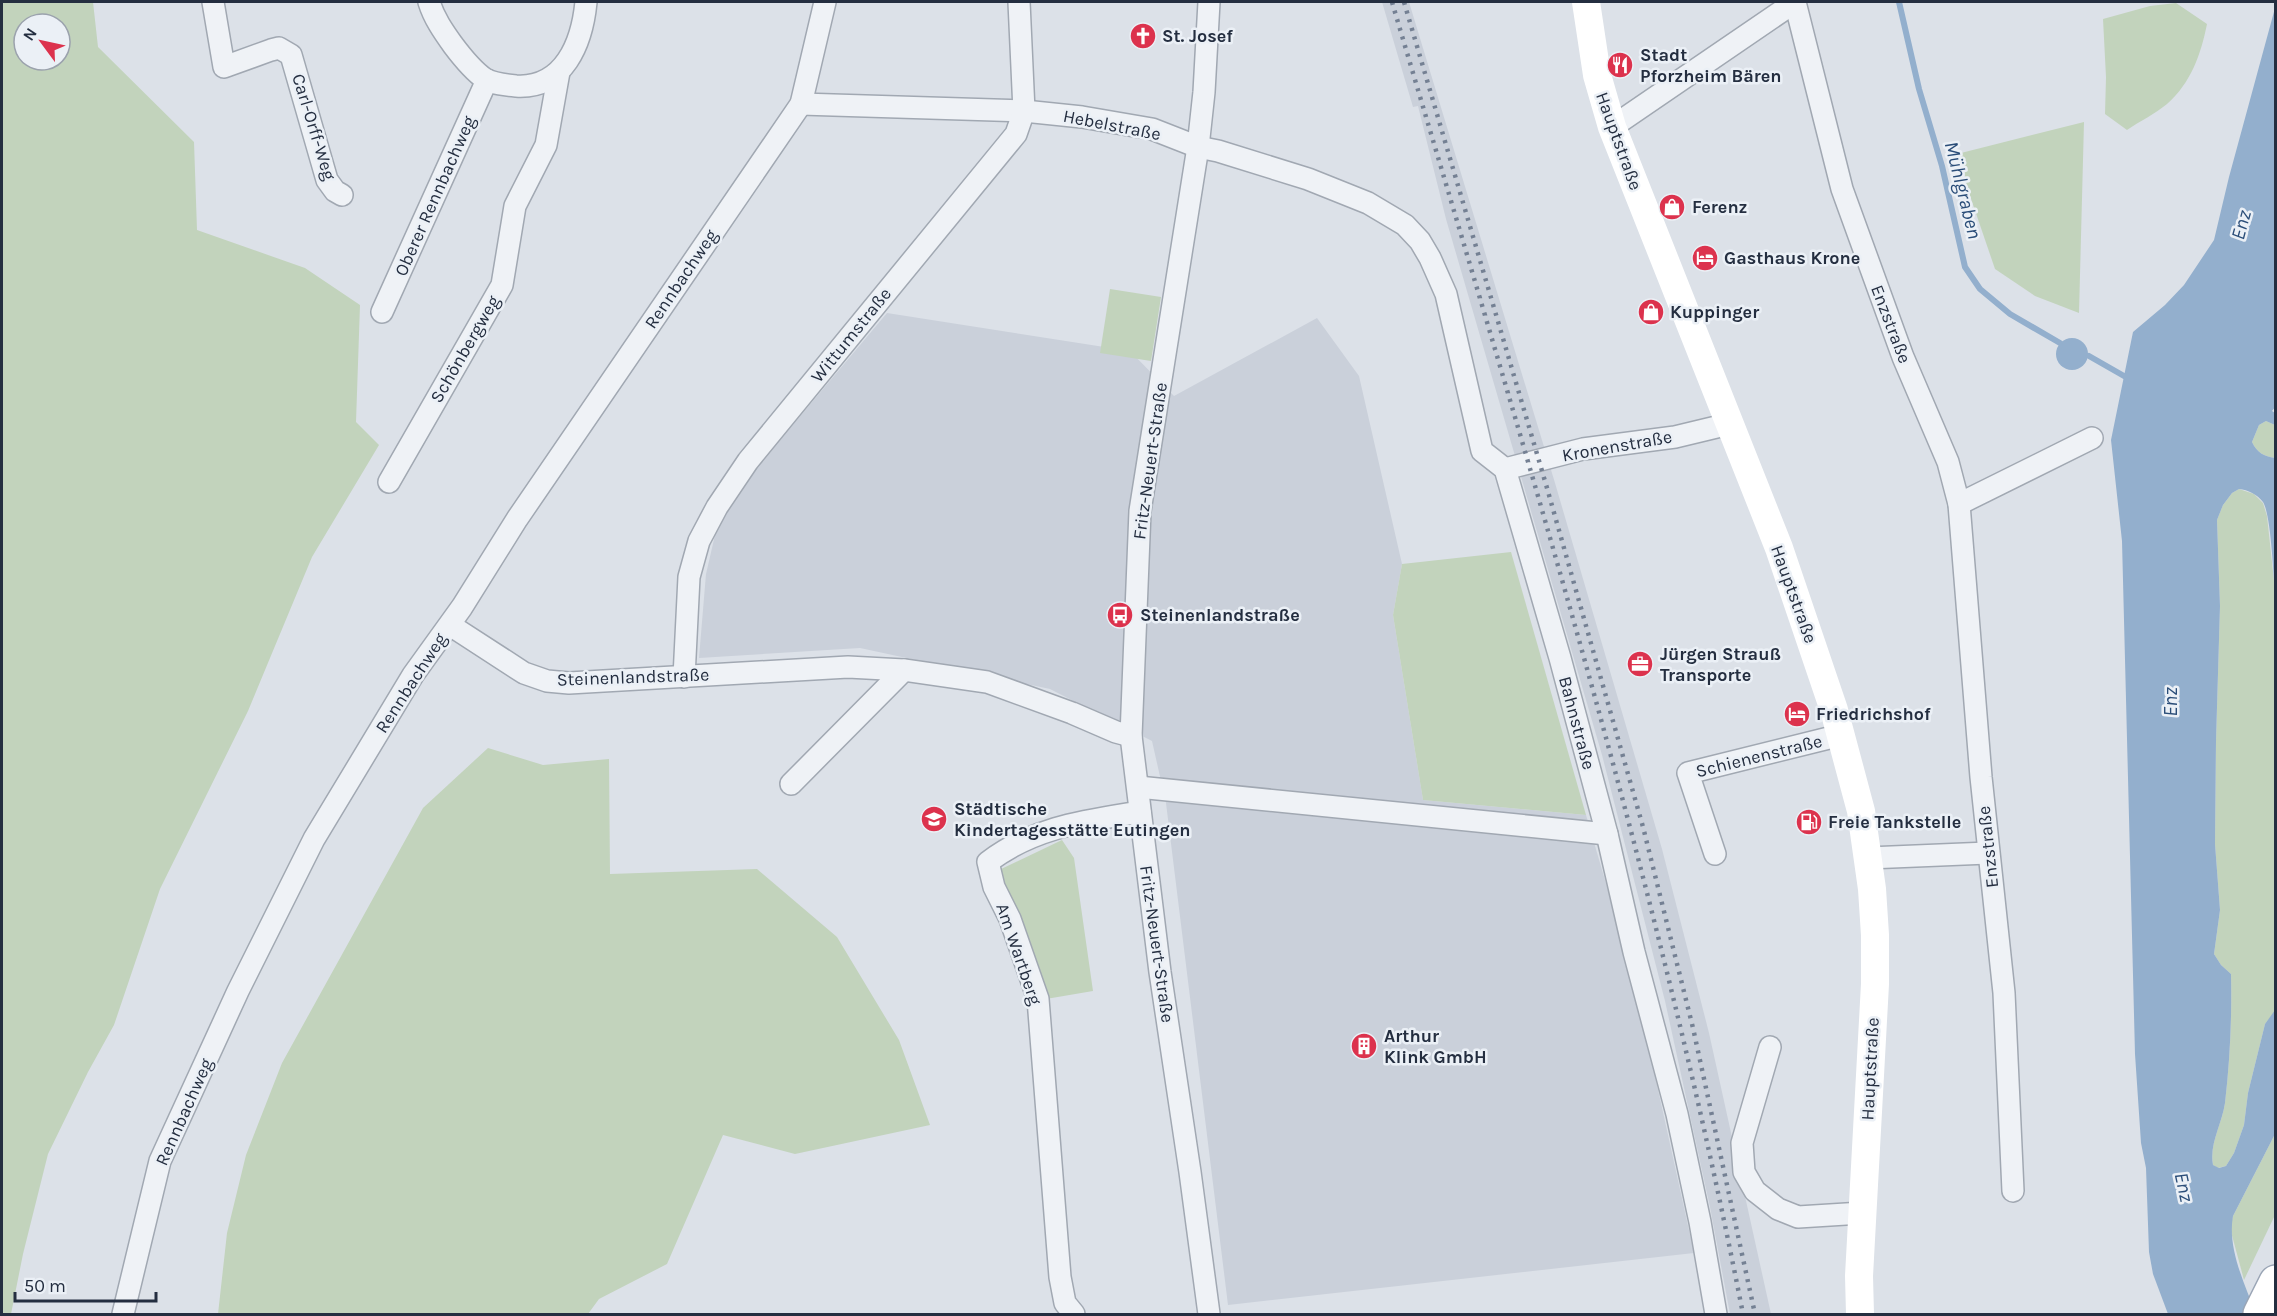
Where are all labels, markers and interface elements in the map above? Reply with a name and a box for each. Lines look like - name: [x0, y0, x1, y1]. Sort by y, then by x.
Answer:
- north arrow: [12, 12, 72, 72]
- church icon: St. Josef: [1128, 21, 1158, 51]
- text: N: [19, 24, 41, 44]
- place label: St. Josef: [1162, 25, 1233, 47]
- place label: Stadt Pforzheim Bären: [1640, 44, 1782, 87]
- restaurant icon: Stadt Pforzheim Bären: [1605, 50, 1635, 80]
- street label: Carl-Orff-Weg: [287, 71, 341, 183]
- street label: Hauptstraße: [1591, 89, 1647, 193]
- street label: Hebelstraße: [1061, 105, 1163, 145]
- street label: Oberer Rennbachweg: [390, 112, 480, 280]
- water label: Mühlgraben: [1940, 139, 1986, 241]
- shop icon: Ferenz: [1657, 192, 1687, 222]
- place label: Ferenz: [1692, 196, 1748, 218]
- water label: Enz: [2226, 207, 2256, 242]
- street label: Rennbachweg: [640, 225, 722, 333]
- hotel icon: Gasthaus Krone: [1690, 243, 1720, 273]
- place label: Gasthaus Krone: [1724, 247, 1860, 269]
- street label: Enzstraße: [1866, 282, 1916, 366]
- street label: Wittumstraße: [806, 283, 896, 387]
- street label: Schönbergweg: [425, 291, 505, 407]
- shop icon: Kuppinger: [1636, 297, 1666, 327]
- place label: Kuppinger: [1670, 301, 1759, 323]
- street label: Fritz-Neuert-Straße: [1128, 381, 1172, 541]
- street label: Kronenstraße: [1560, 426, 1674, 466]
- street label: Hauptstraße: [1766, 542, 1822, 646]
- bus stop icon: Steinenlandstraße: [1105, 600, 1135, 630]
- place label: Steinenlandstraße: [1140, 604, 1300, 626]
- street label: Rennbachweg: [370, 629, 452, 737]
- place label: Jürgen Strauß Transporte: [1660, 643, 1781, 686]
- office icon: Jürgen Strauß Transporte: [1625, 649, 1655, 679]
- street label: Steinenlandstraße: [556, 663, 710, 691]
- street label: Bahnstraße: [1554, 674, 1600, 772]
- water label: Enz: [2159, 687, 2182, 717]
- hotel icon: Friedrichshof: [1782, 699, 1812, 729]
- place label: Friedrichshof: [1816, 703, 1931, 725]
- street label: Schienenstraße: [1693, 730, 1825, 782]
- place label: Städtische Kindertagesstätte Eutingen: [954, 798, 1190, 841]
- school or university icon: Städtische Kindertagesstätte Eutingen: [919, 804, 949, 834]
- street label: Enzstraße: [1973, 805, 2003, 889]
- fuel station icon: Freie Tankstelle: [1794, 807, 1824, 837]
- place label: Freie Tankstelle: [1828, 811, 1961, 833]
- street label: Fritz-Neuert-Straße: [1135, 864, 1179, 1024]
- street label: Am Wartberg: [991, 900, 1047, 1008]
- street label: Hauptstraße: [1856, 1017, 1884, 1121]
- place label: Arthur Klink GmbH: [1384, 1025, 1487, 1068]
- building icon: Arthur Klink GmbH: [1349, 1031, 1379, 1061]
- street label: Rennbachweg: [151, 1055, 217, 1169]
- water label: Enz: [2170, 1170, 2198, 1204]
- scale bar: [15, 1265, 156, 1303]
- text: 50 m: [24, 1275, 66, 1297]

